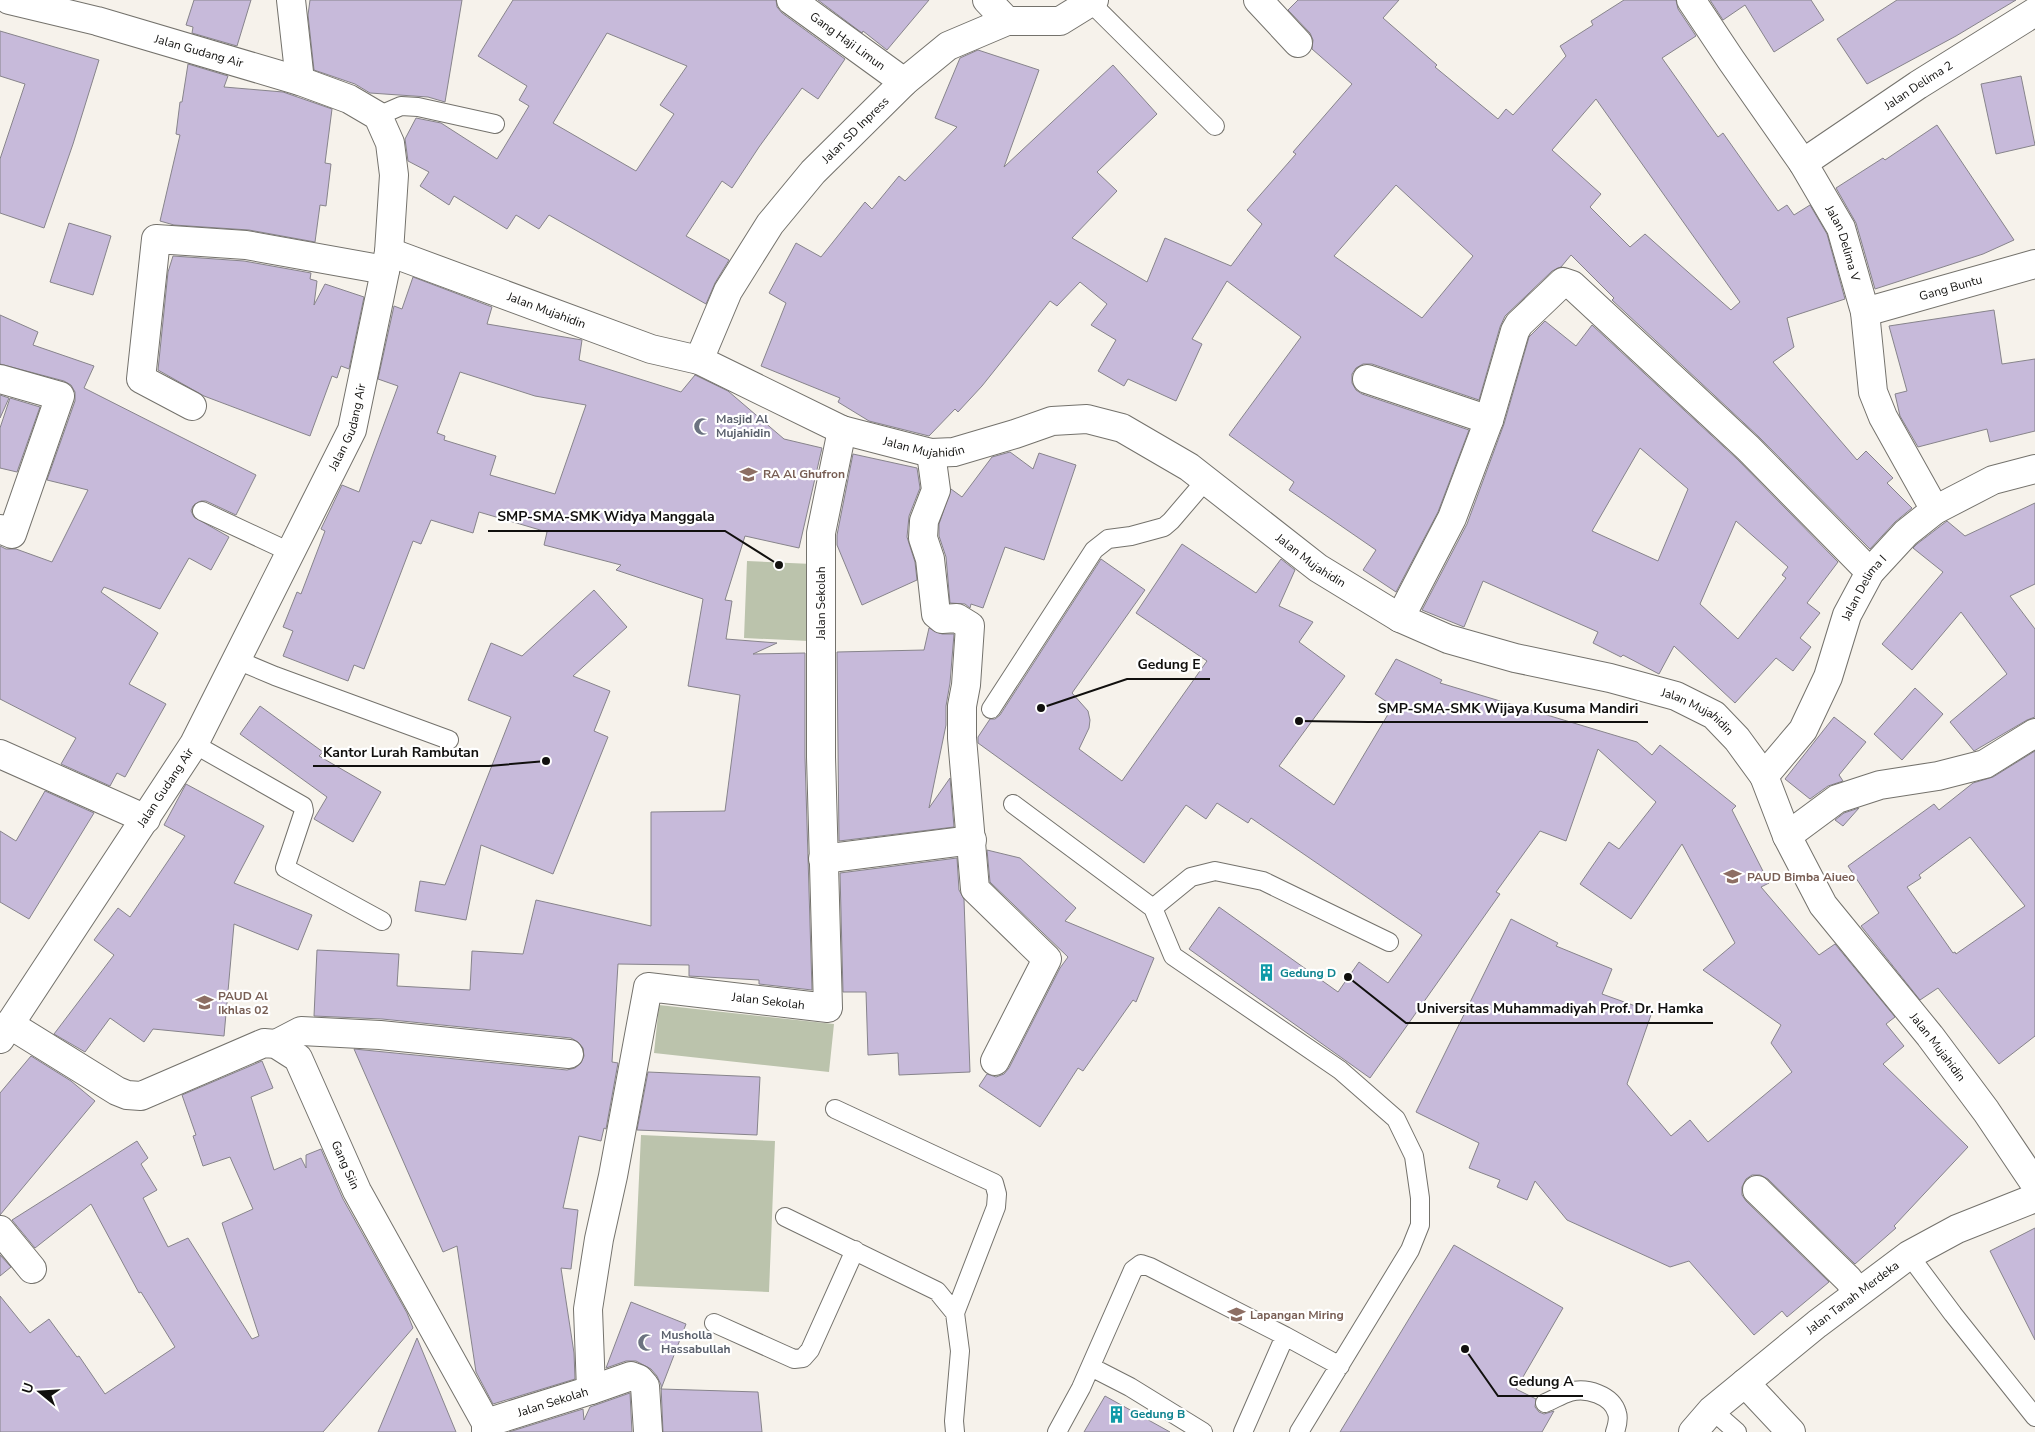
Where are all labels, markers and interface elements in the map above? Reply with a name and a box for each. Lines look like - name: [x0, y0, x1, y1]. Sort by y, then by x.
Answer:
- street label: Gang Haji Limun: [807, 8, 889, 74]
- street label: Jalan Gudang Air: [152, 30, 246, 72]
- street label: Jalan Delima 2: [1880, 57, 1956, 114]
- street label: Jalan SD Inpress: [818, 93, 893, 168]
- street label: Jalan Delima V: [1821, 202, 1864, 284]
- street label: Gang Buntu: [1917, 271, 1984, 304]
- street label: Jalan Mujahidin: [504, 288, 588, 332]
- street label: Jalan Gudang Air: [324, 381, 370, 474]
- place label: Masjid Al Mujahidin: [716, 411, 770, 441]
- mosque icon: Masjid Al Mujahidin: [692, 416, 712, 436]
- street label: Jalan Mujahidin: [881, 433, 966, 461]
- school or university icon: RA Al Ghufron: [739, 464, 759, 484]
- place label: RA Al Ghufron: [763, 466, 845, 482]
- callout: SMP-SMA-SMK Widya Manggala: [488, 502, 725, 531]
- text: SMP-SMA-SMK Widya Manggala: [497, 507, 715, 526]
- street label: Jalan Mujahidin: [1272, 529, 1349, 591]
- street label: Jalan Delima I: [1838, 551, 1890, 623]
- street label: Jalan Sekolah: [813, 566, 829, 641]
- callout: Gedung E: [1127, 650, 1210, 679]
- text: Gedung E: [1137, 655, 1201, 674]
- street label: Jalan Mujahidin: [1658, 684, 1737, 739]
- callout: SMP-SMA-SMK Wijaya Kusuma Mandiri: [1368, 693, 1648, 722]
- text: SMP-SMA-SMK Wijaya Kusuma Mandiri: [1378, 699, 1638, 718]
- callout: Kantor Lurah Rambutan: [313, 737, 489, 766]
- text: Kantor Lurah Rambutan: [323, 743, 479, 762]
- street label: Jalan Gudang Air: [133, 744, 198, 831]
- school or university icon: PAUD Bimba Aiueo: [1723, 867, 1743, 887]
- place label: PAUD Bimba Aiueo: [1747, 869, 1855, 885]
- building icon: Gedung D: [1256, 963, 1276, 983]
- place label: Gedung D: [1280, 965, 1336, 981]
- place label: PAUD Al Ikhlas 02: [218, 988, 269, 1018]
- street label: Jalan Sekolah: [730, 989, 806, 1013]
- school or university icon: PAUD Al Ikhlas 02: [194, 993, 214, 1013]
- callout: Universitas Muhammadiyah Prof. Dr. Hamka: [1406, 994, 1713, 1023]
- text: Universitas Muhammadiyah Prof. Dr. Hamka: [1417, 999, 1703, 1018]
- street label: Jalan Mujahidin: [1906, 1009, 1969, 1085]
- street label: Gang Siin: [328, 1138, 363, 1192]
- street label: Jalan Tanah Merdeka: [1802, 1257, 1902, 1338]
- school or university icon: Lapangan Miring: [1226, 1305, 1246, 1325]
- place label: Lapangan Miring: [1250, 1307, 1344, 1323]
- place label: Musholla Hassabullah: [661, 1327, 731, 1357]
- mosque icon: Musholla Hassabullah: [637, 1332, 657, 1352]
- north arrow: [15, 1367, 65, 1417]
- callout: Gedung A: [1498, 1367, 1583, 1396]
- text: Gedung A: [1508, 1372, 1574, 1391]
- text: U: [17, 1380, 39, 1396]
- street label: Jalan Sekolah: [515, 1383, 590, 1421]
- building icon: Gedung B: [1106, 1404, 1126, 1424]
- place label: Gedung B: [1130, 1406, 1185, 1422]

